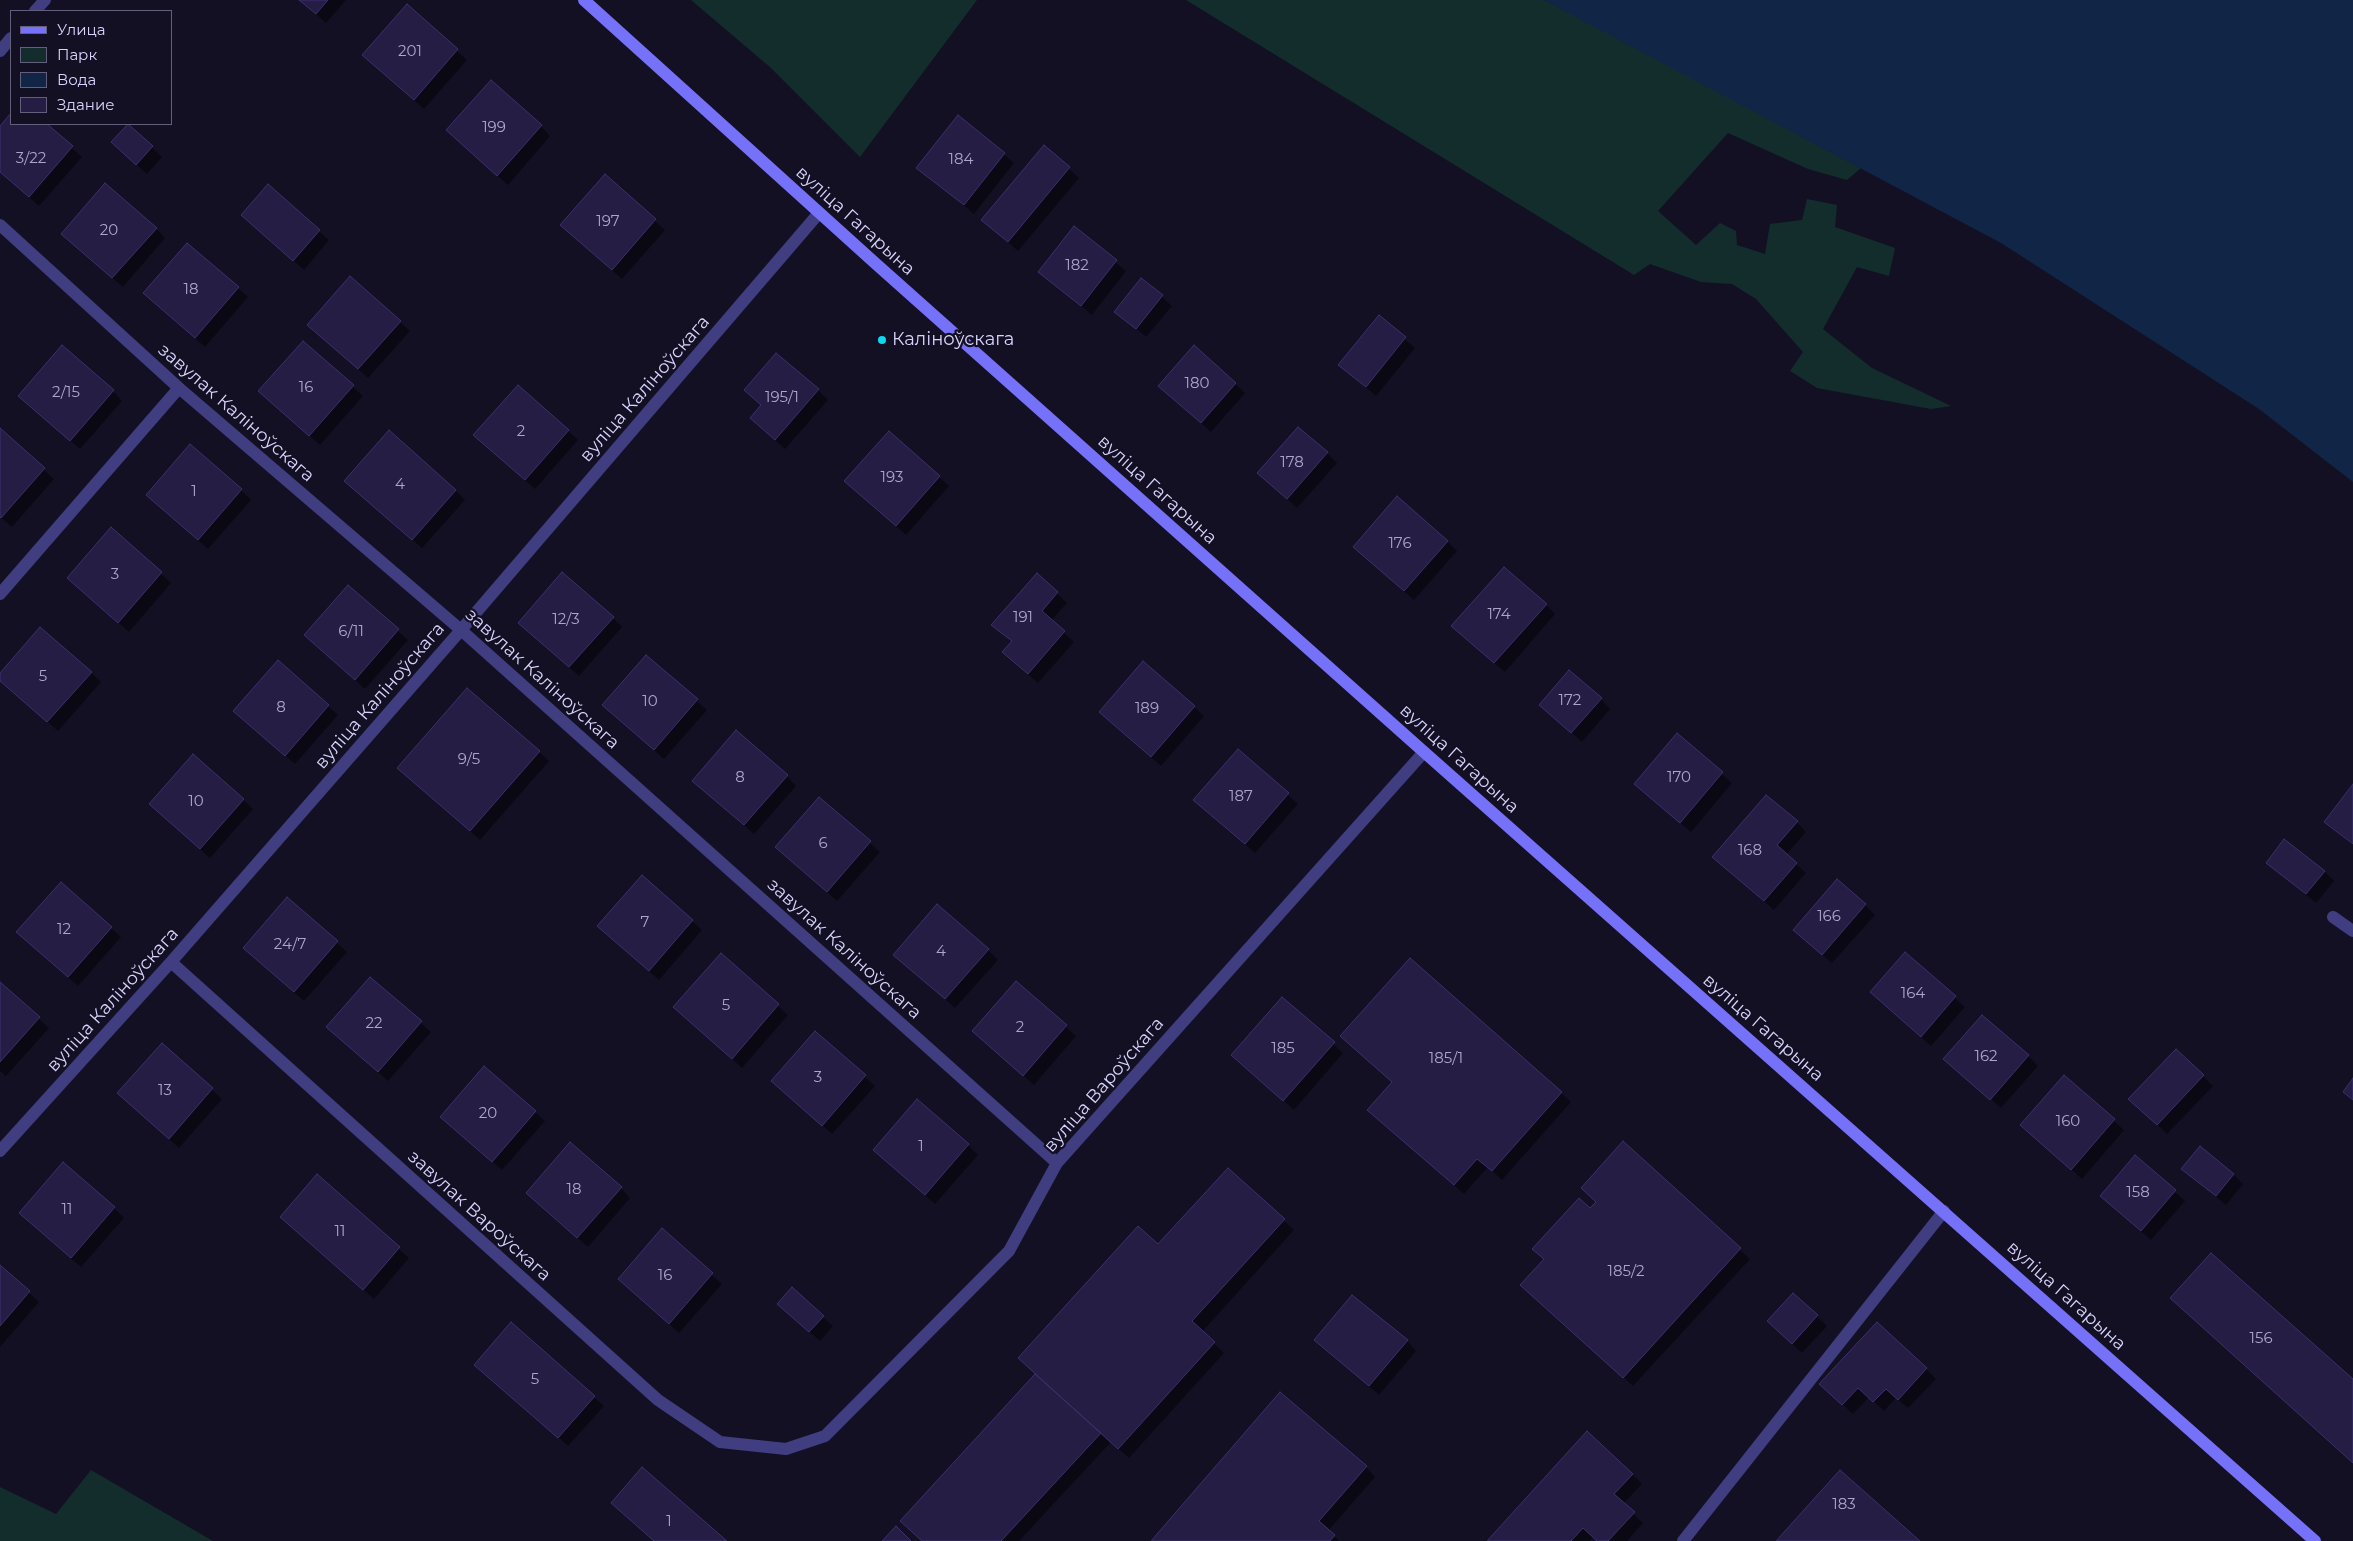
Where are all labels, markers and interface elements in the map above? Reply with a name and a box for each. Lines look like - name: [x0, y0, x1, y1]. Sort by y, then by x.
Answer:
- legend: [10, 10, 172, 125]
- text: Улица: [57, 20, 105, 39]
- house number: 201: [398, 43, 422, 61]
- text: Парк: [57, 45, 97, 64]
- text: Вода: [57, 70, 96, 89]
- text: Здание: [57, 95, 115, 114]
- house number: 199: [482, 119, 506, 137]
- house number: 3/22: [16, 150, 46, 168]
- house number: 184: [949, 151, 973, 169]
- street label: вуліца Гагарына: [791, 162, 919, 280]
- house number: 197: [596, 213, 620, 231]
- house number: 20: [100, 222, 118, 240]
- house number: 182: [1065, 257, 1089, 275]
- house number: 18: [184, 281, 198, 299]
- street label: вуліца Каліноўскага: [576, 312, 714, 466]
- place label: Каліноўскага: [892, 329, 1014, 351]
- marker: Каліноўскага: [876, 334, 888, 346]
- street label: завулак Каліноўскага: [153, 339, 319, 487]
- house number: 180: [1185, 375, 1209, 393]
- house number: 16: [299, 379, 313, 397]
- house number: 2/15: [52, 384, 80, 402]
- house number: 195/1: [765, 389, 799, 407]
- house number: 2: [517, 423, 525, 441]
- street label: вуліца Гагарына: [1093, 431, 1221, 549]
- house number: 178: [1280, 454, 1304, 472]
- house number: 193: [881, 469, 903, 487]
- house number: 4: [395, 476, 405, 494]
- house number: 1: [191, 483, 197, 501]
- house number: 176: [1388, 535, 1412, 553]
- house number: 3: [111, 566, 119, 584]
- street label: завулак Каліноўскага: [460, 604, 624, 754]
- house number: 174: [1487, 606, 1511, 624]
- house number: 191: [1013, 609, 1033, 627]
- house number: 12/3: [552, 611, 580, 629]
- street label: вуліца Каліноўскага: [311, 619, 449, 773]
- house number: 6/11: [338, 623, 364, 641]
- house number: 5: [39, 668, 47, 686]
- house number: 172: [1559, 692, 1581, 710]
- house number: 10: [642, 693, 658, 711]
- house number: 8: [276, 699, 286, 717]
- house number: 189: [1135, 700, 1159, 718]
- street label: вуліца Гагарына: [1395, 700, 1523, 818]
- house number: 9/5: [458, 751, 480, 769]
- house number: 8: [735, 769, 745, 787]
- house number: 170: [1667, 769, 1691, 787]
- house number: 187: [1229, 788, 1253, 806]
- house number: 10: [188, 793, 204, 811]
- house number: 6: [818, 835, 828, 853]
- house number: 168: [1738, 842, 1762, 860]
- street label: завулак Каліноўскага: [762, 874, 926, 1024]
- house number: 166: [1817, 908, 1841, 926]
- house number: 7: [641, 914, 649, 932]
- house number: 12: [57, 921, 71, 939]
- street label: вуліца Каліноўскага: [43, 923, 183, 1077]
- house number: 24/7: [274, 936, 306, 954]
- house number: 4: [936, 943, 946, 961]
- street label: вуліца Гагарына: [1698, 970, 1828, 1086]
- house number: 164: [1901, 985, 1925, 1003]
- house number: 5: [722, 997, 730, 1015]
- street label: вуліца Вароўскага: [1040, 1013, 1168, 1157]
- house number: 22: [365, 1015, 383, 1033]
- house number: 2: [1016, 1019, 1024, 1037]
- house number: 185: [1271, 1040, 1295, 1058]
- house number: 162: [1974, 1048, 1998, 1066]
- house number: 185/1: [1429, 1050, 1463, 1068]
- house number: 3: [814, 1069, 822, 1087]
- house number: 13: [158, 1082, 172, 1100]
- house number: 20: [479, 1105, 497, 1123]
- house number: 160: [2056, 1113, 2080, 1131]
- house number: 1: [918, 1138, 924, 1156]
- street label: завулак Вароўскага: [403, 1146, 555, 1286]
- house number: 18: [567, 1181, 581, 1199]
- house number: 158: [2126, 1184, 2150, 1202]
- house number: 11: [62, 1201, 72, 1219]
- house number: 11: [335, 1223, 345, 1241]
- street label: вуліца Гагарына: [2002, 1237, 2130, 1355]
- house number: 185/2: [1607, 1263, 1645, 1281]
- house number: 16: [658, 1267, 672, 1285]
- house number: 156: [2249, 1330, 2273, 1348]
- house number: 5: [531, 1371, 539, 1389]
- house number: 183: [1832, 1496, 1856, 1514]
- house number: 1: [666, 1513, 672, 1531]

